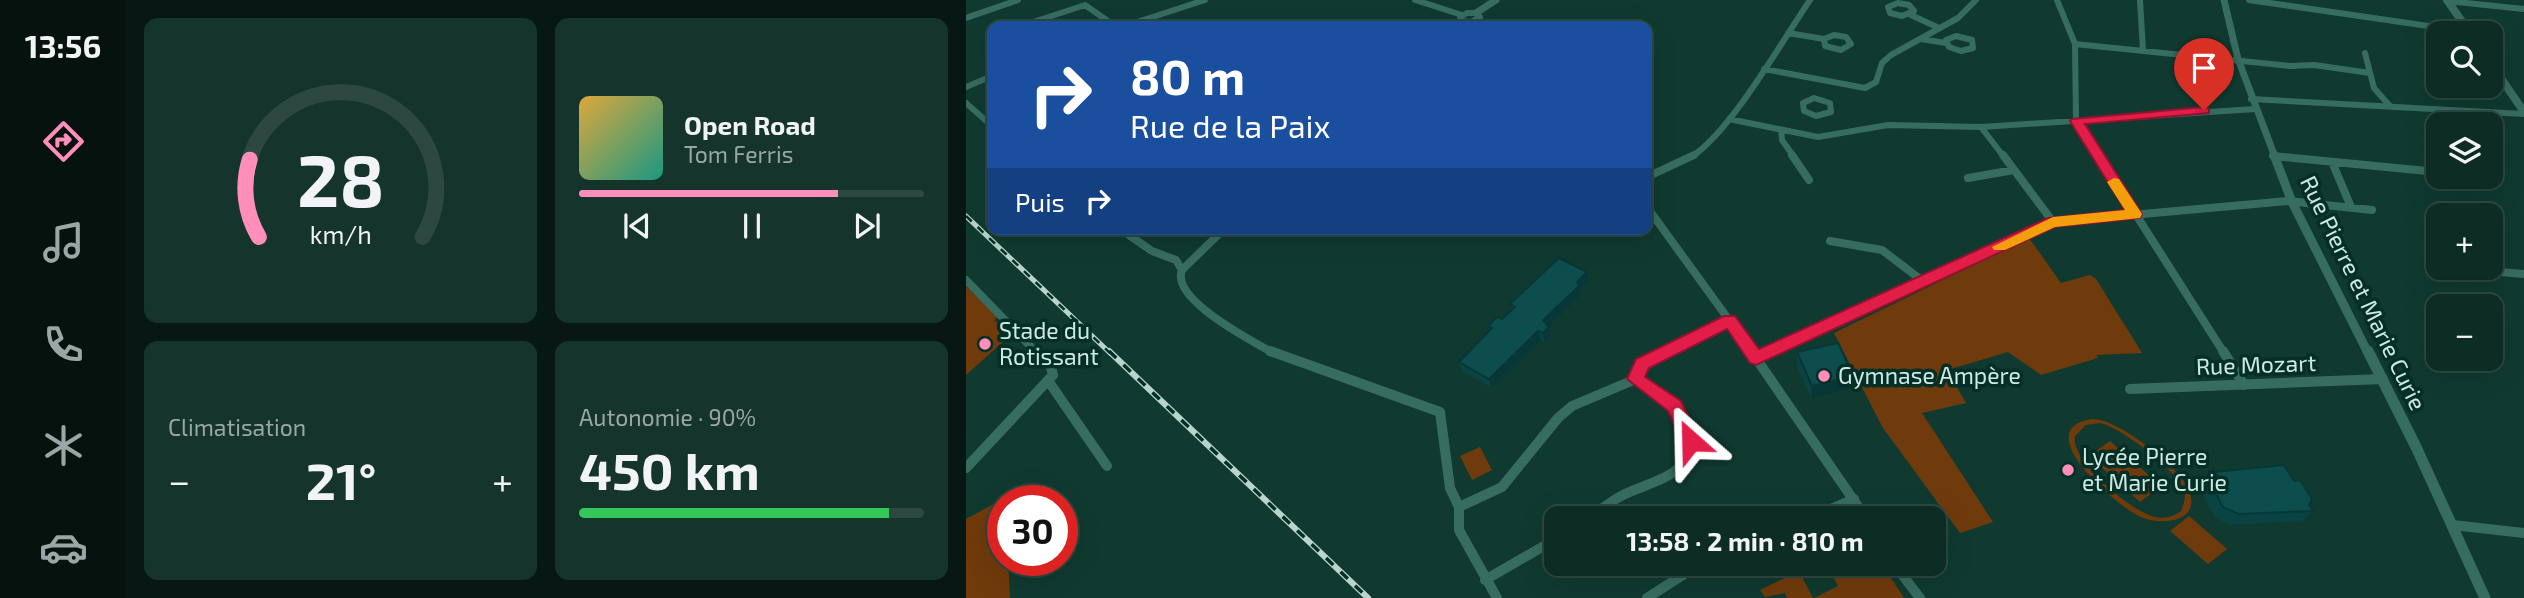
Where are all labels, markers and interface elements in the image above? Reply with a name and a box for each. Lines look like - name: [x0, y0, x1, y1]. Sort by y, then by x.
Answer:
- map controls: [2426, 21, 2503, 371]
- button: search: [2426, 21, 2503, 98]
- text: 13:56: [25, 26, 101, 64]
- pin: [2174, 38, 2234, 110]
- text: 80 m: [1130, 46, 1245, 105]
- icon: right: [1015, 49, 1106, 140]
- icon: arrive: [2185, 49, 2223, 87]
- text: Rue de la Paix: [1130, 106, 1330, 144]
- text: Open Road: [684, 109, 816, 140]
- button: layers: [2426, 112, 2503, 189]
- icon: directions: [39, 117, 88, 166]
- text: 28: [297, 134, 384, 222]
- text: Tom Ferris: [684, 140, 793, 168]
- street label: Rue Pierre et Marie Curie: [2295, 171, 2433, 414]
- icon: right: [1079, 182, 1117, 220]
- text: Puis: [1015, 186, 1065, 217]
- button: +: [2426, 203, 2503, 280]
- icon: previous: [618, 207, 656, 245]
- icon: pause: [733, 207, 771, 245]
- icon: next: [848, 207, 886, 245]
- icon: music: [39, 218, 88, 267]
- text: km/h: [309, 219, 372, 249]
- button: −: [2426, 294, 2503, 371]
- place label: Stade du Rotissant: [999, 316, 1099, 370]
- icon: phone: [39, 320, 88, 369]
- marker: Stade du Rotissant: [977, 336, 993, 352]
- street label: Rue Mozart: [2195, 348, 2317, 380]
- place label: Gymnase Ampère: [1838, 361, 2021, 389]
- marker: Gymnase Ampère: [1816, 368, 1832, 384]
- text: Autonomie · 90%: [579, 403, 756, 431]
- position arrow: [1654, 404, 1728, 478]
- text: Climatisation: [168, 413, 306, 441]
- icon: climate: [39, 421, 88, 470]
- text: 450 km: [579, 438, 760, 500]
- place label: Lycée Pierre et Marie Curie: [2082, 442, 2227, 496]
- text: 21°: [306, 448, 376, 510]
- text: −: [168, 457, 190, 503]
- text: +: [492, 457, 513, 503]
- marker: Lycée Pierre et Marie Curie: [2060, 462, 2076, 478]
- speed limit sign: 30: [987, 485, 1078, 576]
- icon: car: [39, 523, 88, 572]
- text: 13:58 · 2 min · 810 m: [1626, 525, 1864, 556]

